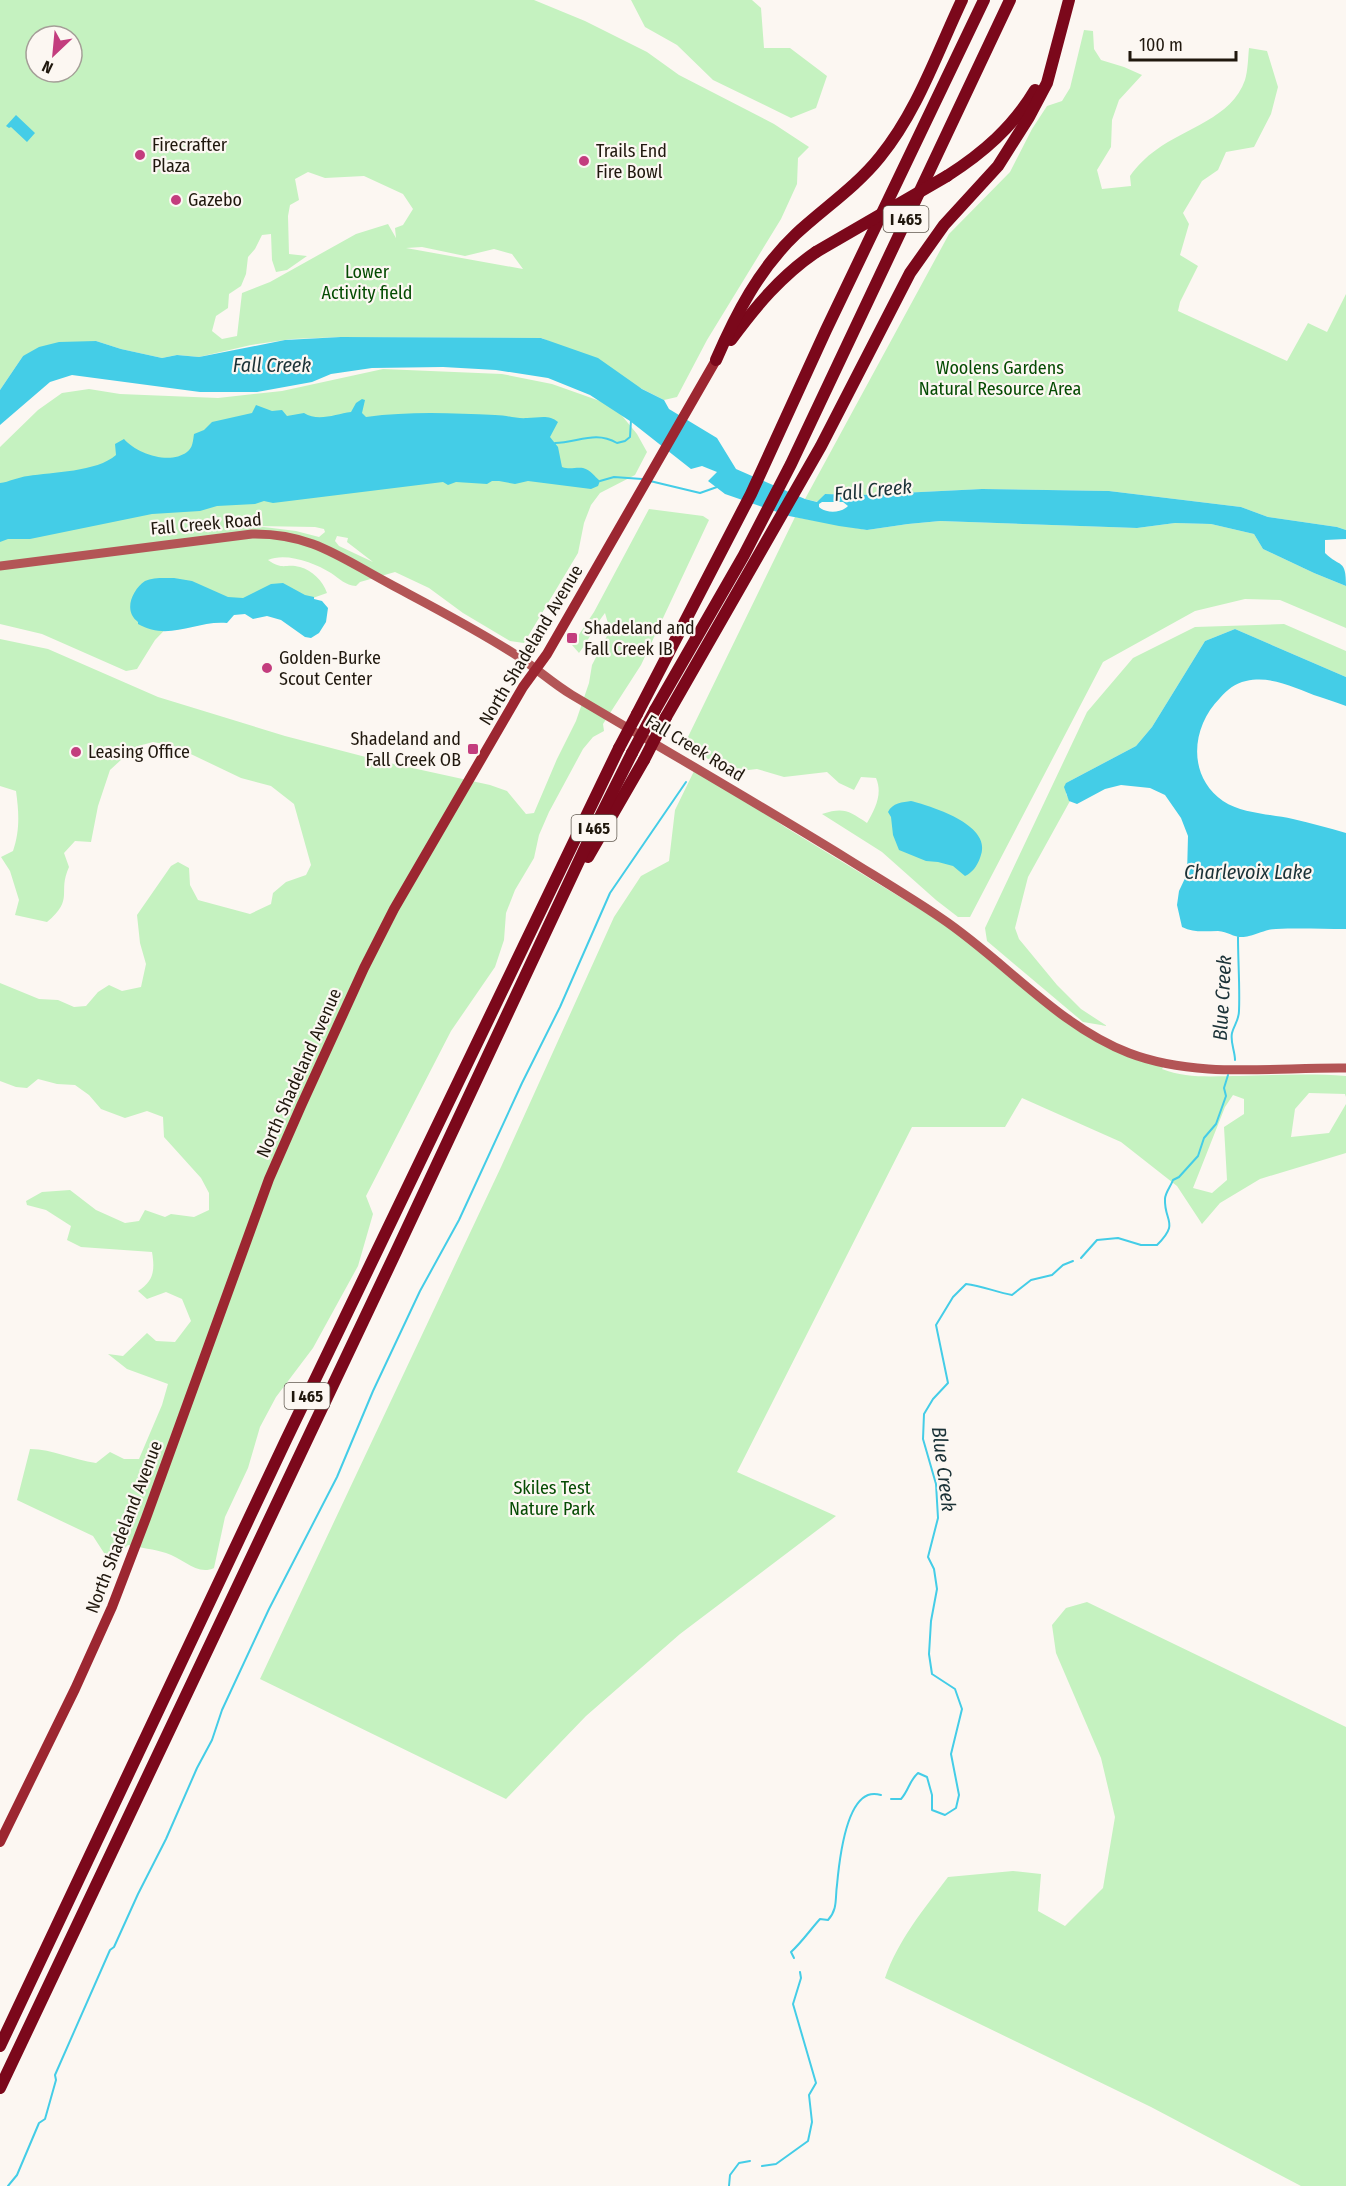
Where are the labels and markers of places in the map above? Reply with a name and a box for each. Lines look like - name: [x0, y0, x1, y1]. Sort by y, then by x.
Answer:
- place label: Firecrafter Plaza: [152, 134, 228, 177]
- place label: Trails End Fire Bowl: [596, 140, 667, 183]
- marker: Firecrafter Plaza: [133, 148, 147, 162]
- marker: Trails End Fire Bowl: [577, 154, 591, 168]
- place label: Gazebo: [188, 189, 242, 211]
- marker: Gazebo: [169, 193, 183, 207]
- place label: Shadeland and Fall Creek IB: [584, 617, 695, 660]
- marker: Shadeland and Fall Creek IB: [565, 631, 579, 645]
- place label: Golden-Burke Scout Center: [279, 647, 381, 690]
- marker: Golden-Burke Scout Center: [260, 661, 274, 675]
- place label: Shadeland and Fall Creek OB: [350, 728, 461, 771]
- place label: Leasing Office: [88, 741, 190, 763]
- marker: Shadeland and Fall Creek OB: [466, 742, 480, 756]
- marker: Leasing Office: [69, 745, 83, 759]

